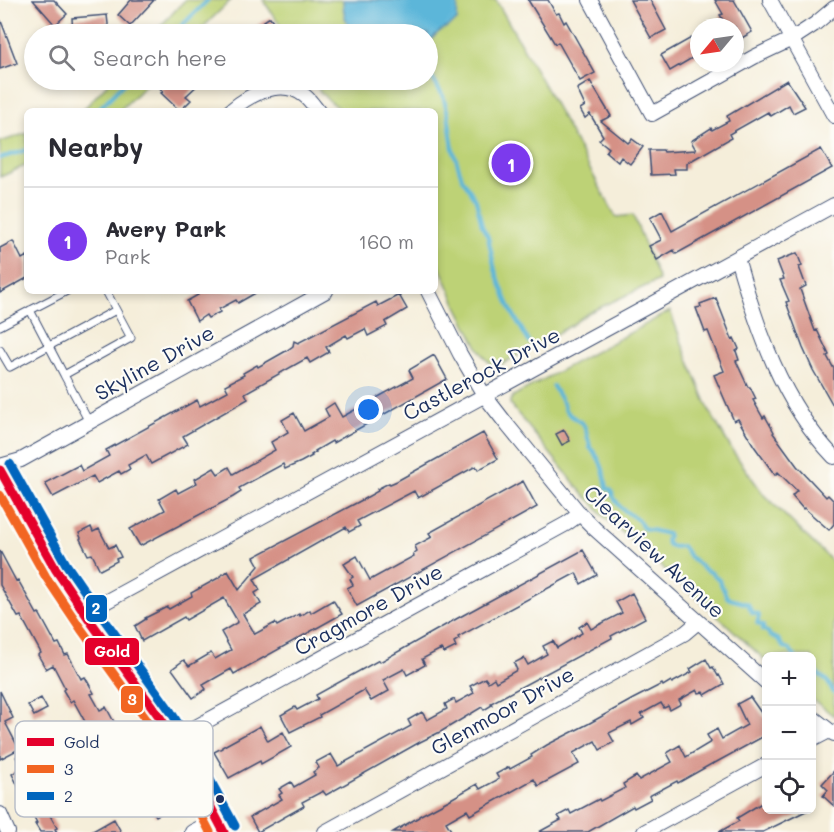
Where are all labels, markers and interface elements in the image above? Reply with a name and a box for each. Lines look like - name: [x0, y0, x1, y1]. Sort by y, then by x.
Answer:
- north arrow: [690, 18, 744, 72]
- search box: [24, 24, 438, 90]
- icon: search: [45, 41, 78, 74]
- text: Search here: [93, 43, 227, 72]
- text: Nearby: [48, 130, 143, 164]
- pin: 1: [492, 140, 530, 186]
- text: Avery Park: [105, 214, 226, 243]
- text: 1: [63, 228, 72, 254]
- text: 160 m: [358, 228, 414, 254]
- text: Park: [105, 243, 150, 269]
- street label: Skyline Drive: [90, 318, 218, 406]
- street label: Castlerock Drive: [398, 320, 564, 426]
- your location: [354, 395, 383, 424]
- street label: Clearview Avenue: [579, 479, 731, 623]
- street label: Cragmore Drive: [289, 557, 447, 661]
- line badge: 2: [85, 594, 108, 623]
- text: 2: [92, 597, 101, 618]
- line badge: Gold: [84, 637, 140, 666]
- text: Gold: [94, 640, 130, 661]
- map controls: [762, 652, 816, 814]
- button: +: [762, 652, 816, 706]
- street label: Glenmoor Drive: [426, 659, 578, 761]
- line badge: 3: [120, 685, 144, 714]
- text: 3: [127, 688, 137, 709]
- button: −: [762, 706, 816, 760]
- legend: [15, 721, 213, 817]
- text: Gold: [64, 731, 100, 752]
- text: 3: [64, 758, 73, 779]
- button: locate: [762, 760, 816, 814]
- text: 2: [64, 785, 73, 806]
- unlabelled marker: [214, 793, 226, 805]

